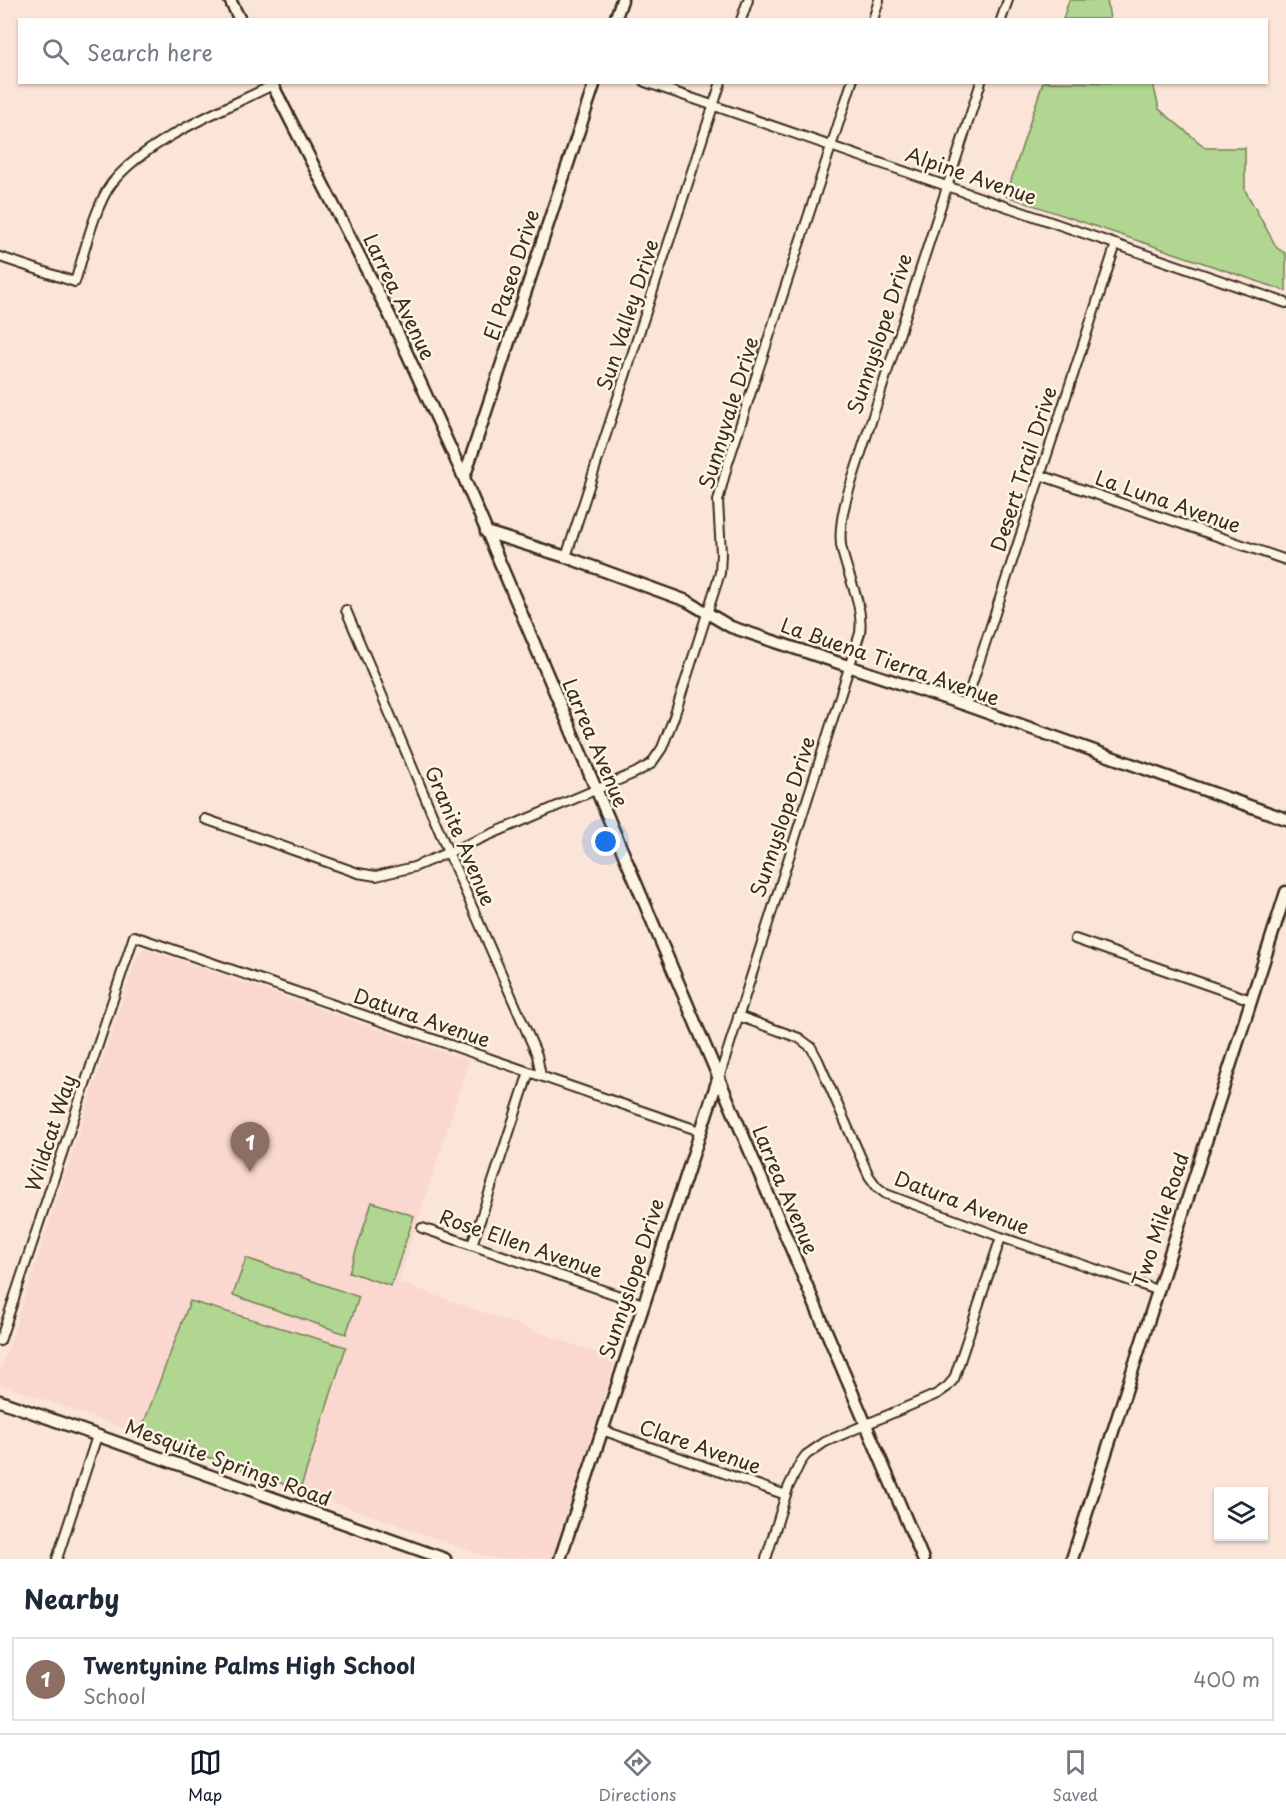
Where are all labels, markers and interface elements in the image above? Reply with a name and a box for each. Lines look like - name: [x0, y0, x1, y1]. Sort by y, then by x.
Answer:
- search box: [18, 18, 1268, 84]
- icon: search: [39, 35, 72, 68]
- text: Search here: [87, 35, 213, 68]
- street label: Alpine Avenue: [902, 139, 1041, 212]
- street label: El Paseo Drive: [476, 205, 546, 344]
- street label: Larrea Avenue: [356, 228, 444, 365]
- street label: Sun Valley Drive: [588, 235, 666, 394]
- street label: Sunnyslope Drive: [839, 249, 919, 418]
- street label: Sunnyvale Drive: [691, 333, 765, 493]
- street label: Desert Trail Drive: [982, 382, 1064, 555]
- street label: La Luna Avenue: [1092, 462, 1245, 540]
- street label: La Buena Tierra Avenue: [777, 609, 1004, 713]
- street label: Larrea Avenue: [555, 673, 637, 812]
- street label: Sunnyslope Drive: [742, 732, 822, 901]
- street label: Granite Avenue: [418, 761, 504, 910]
- your location: [591, 827, 620, 856]
- street label: Datura Avenue: [350, 980, 495, 1054]
- street label: Wildcat Way: [17, 1070, 83, 1195]
- street label: Larrea Avenue: [745, 1120, 827, 1259]
- pin: 1: [230, 1122, 270, 1172]
- street label: Two Mile Road: [1124, 1149, 1196, 1291]
- street label: Datura Avenue: [890, 1163, 1034, 1242]
- street label: Sunnyslope Drive: [591, 1194, 671, 1363]
- street label: Rose Ellen Avenue: [436, 1201, 607, 1285]
- street label: Mesquite Springs Road: [121, 1411, 336, 1513]
- street label: Clare Avenue: [635, 1411, 765, 1481]
- map controls: [1214, 1487, 1268, 1541]
- button: layers: [1214, 1487, 1268, 1541]
- text: Nearby: [24, 1579, 119, 1618]
- text: Twentynine Palms High School: [83, 1648, 415, 1681]
- text: 1: [41, 1664, 50, 1694]
- text: 400 m: [1193, 1664, 1260, 1694]
- text: School: [83, 1681, 146, 1711]
- tab: Map: [188, 1746, 222, 1806]
- tab: Directions: [598, 1746, 676, 1806]
- tab: Saved: [1052, 1746, 1098, 1806]

